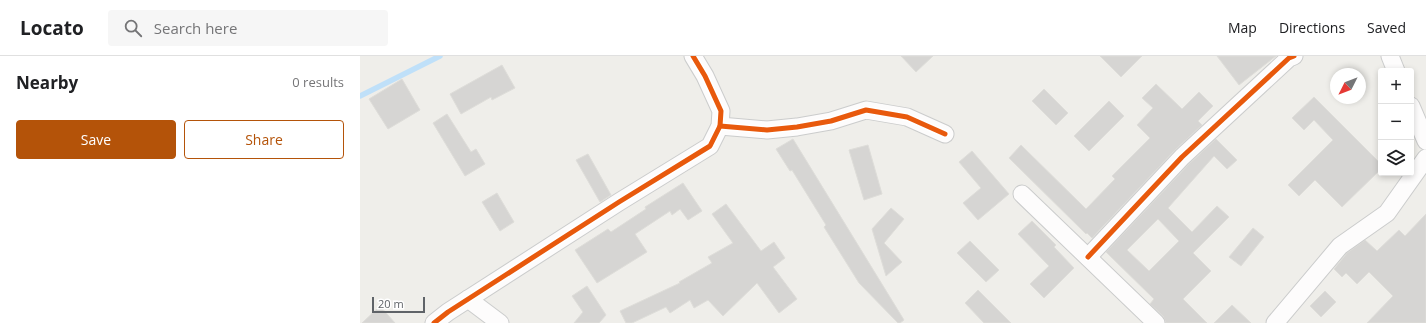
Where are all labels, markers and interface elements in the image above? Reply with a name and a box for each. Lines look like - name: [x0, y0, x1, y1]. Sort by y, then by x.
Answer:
- search box: [108, 10, 388, 46]
- text: Locato: [20, 15, 84, 41]
- icon: search: [122, 17, 144, 39]
- text: Search here: [154, 18, 237, 38]
- text: Map: [1228, 18, 1257, 37]
- text: Directions: [1279, 18, 1345, 37]
- text: Saved: [1367, 18, 1406, 37]
- north arrow: [1330, 68, 1366, 104]
- map controls: [1378, 68, 1414, 176]
- button: +: [1378, 68, 1414, 104]
- text: Nearby: [16, 71, 78, 94]
- text: 0 results: [292, 73, 344, 91]
- button: −: [1378, 104, 1414, 140]
- button: Save: [16, 120, 176, 159]
- button: Share: [184, 120, 344, 159]
- button: layers: [1378, 140, 1414, 176]
- scale bar: [372, 295, 425, 314]
- text: 20 m: [378, 296, 404, 311]

